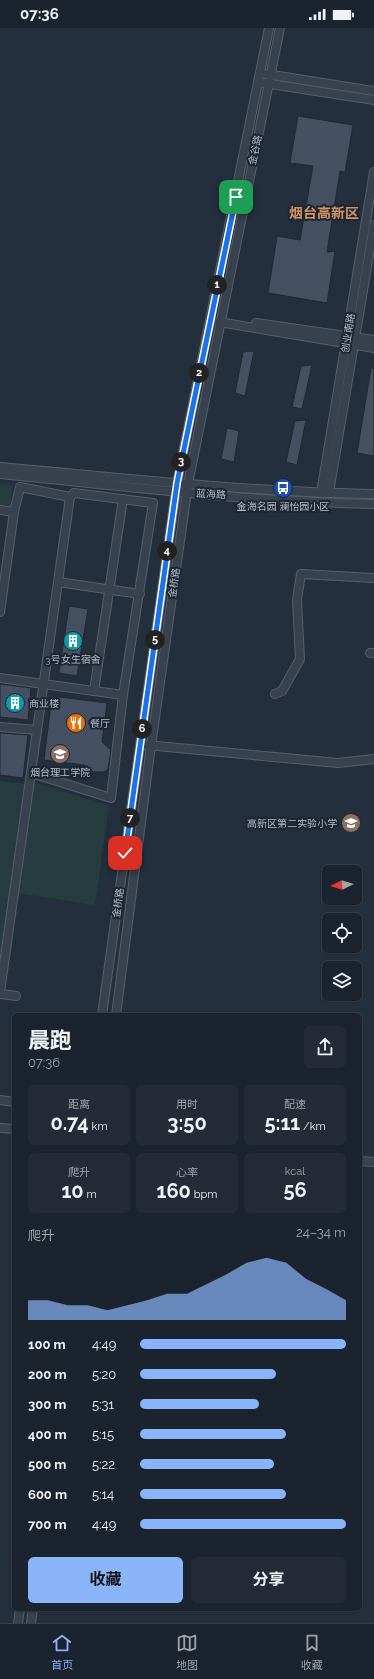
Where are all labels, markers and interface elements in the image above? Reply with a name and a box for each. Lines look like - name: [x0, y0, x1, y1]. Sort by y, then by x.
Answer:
- text: 07:36: [20, 5, 59, 23]
- street label: 金谷路: [247, 134, 263, 166]
- pin: [219, 180, 253, 214]
- icon: arrive: [225, 186, 247, 208]
- district label: 烟台高新区: [289, 205, 359, 221]
- pin: 1: [207, 275, 227, 295]
- text: 1: [214, 278, 220, 291]
- street label: 创业南路: [339, 312, 357, 354]
- pin: 2: [189, 363, 209, 383]
- text: 2: [196, 366, 202, 379]
- pin: 3: [171, 452, 191, 472]
- text: 3: [178, 455, 184, 468]
- bus stop icon: 金海名园 澜怡园小区: [272, 477, 294, 499]
- street label: 蓝海路: [196, 487, 226, 501]
- place label: 金海名园 澜怡园小区: [237, 501, 329, 512]
- pin: 4: [157, 541, 177, 561]
- text: 4: [164, 544, 170, 557]
- street label: 金桥路: [166, 567, 182, 599]
- building icon: 3号女生宿舍: [62, 630, 84, 652]
- pin: 5: [145, 630, 165, 650]
- text: 5: [152, 633, 158, 646]
- place label: 3号女生宿舍: [45, 654, 101, 665]
- building icon: 商业楼: [4, 692, 26, 714]
- place label: 商业楼: [29, 698, 59, 709]
- restaurant icon: 餐厅: [65, 712, 87, 734]
- place label: 餐厅: [90, 718, 110, 729]
- pin: 6: [132, 719, 152, 739]
- text: 6: [139, 722, 145, 735]
- school or university icon: 烟台理工学院: [49, 743, 71, 765]
- place label: 烟台理工学院: [30, 767, 90, 778]
- pin: 7: [120, 808, 140, 828]
- text: 7: [127, 811, 133, 824]
- school or university icon: 高新区第二实验小学: [340, 812, 362, 834]
- place label: 高新区第二实验小学: [247, 818, 337, 829]
- pin: [108, 836, 142, 870]
- icon: check: [114, 842, 136, 864]
- north arrow: [322, 865, 362, 905]
- map controls: [322, 865, 362, 1001]
- street label: 金桥路: [110, 887, 126, 919]
- button: locate: [322, 913, 362, 953]
- button: layers: [322, 961, 362, 1001]
- button: share: [304, 1026, 346, 1068]
- text: 晨跑: [28, 1027, 72, 1053]
- text: 07:36: [28, 1055, 60, 1070]
- text: 距离: [68, 1098, 90, 1111]
- text: 用时: [176, 1098, 198, 1111]
- text: 配速: [284, 1098, 306, 1111]
- text: 0.74: [51, 1111, 89, 1135]
- text: 3:50: [167, 1111, 207, 1135]
- text: 5:11: [264, 1111, 300, 1135]
- text: km: [89, 1120, 108, 1133]
- text: /km: [300, 1120, 326, 1133]
- text: kcal: [285, 1165, 305, 1178]
- text: 爬升: [68, 1166, 90, 1179]
- text: 心率: [176, 1166, 198, 1179]
- text: 56: [283, 1178, 307, 1202]
- text: 10: [61, 1179, 84, 1203]
- text: 160: [157, 1179, 191, 1203]
- text: m: [84, 1188, 97, 1201]
- text: bpm: [191, 1188, 217, 1201]
- text: 24–34 m: [296, 1225, 346, 1240]
- text: 爬升: [28, 1228, 54, 1243]
- text: 100 m: [28, 1337, 66, 1352]
- text: 4:49: [92, 1337, 116, 1352]
- text: 200 m: [28, 1367, 67, 1382]
- text: 5:20: [92, 1367, 116, 1382]
- text: 300 m: [28, 1397, 66, 1412]
- text: 5:31: [92, 1397, 114, 1412]
- text: 400 m: [28, 1427, 67, 1442]
- text: 5:15: [92, 1427, 114, 1442]
- text: 500 m: [28, 1457, 66, 1472]
- text: 5:22: [92, 1457, 115, 1472]
- text: 600 m: [28, 1487, 67, 1502]
- text: 5:14: [92, 1487, 114, 1502]
- text: 700 m: [28, 1517, 66, 1532]
- text: 4:49: [92, 1517, 116, 1532]
- button: 收藏: [28, 1557, 183, 1603]
- button: 分享: [191, 1557, 346, 1603]
- tab: 首页: [51, 1632, 73, 1672]
- tab: 地图: [176, 1632, 198, 1672]
- tab: 收藏: [301, 1632, 323, 1672]

